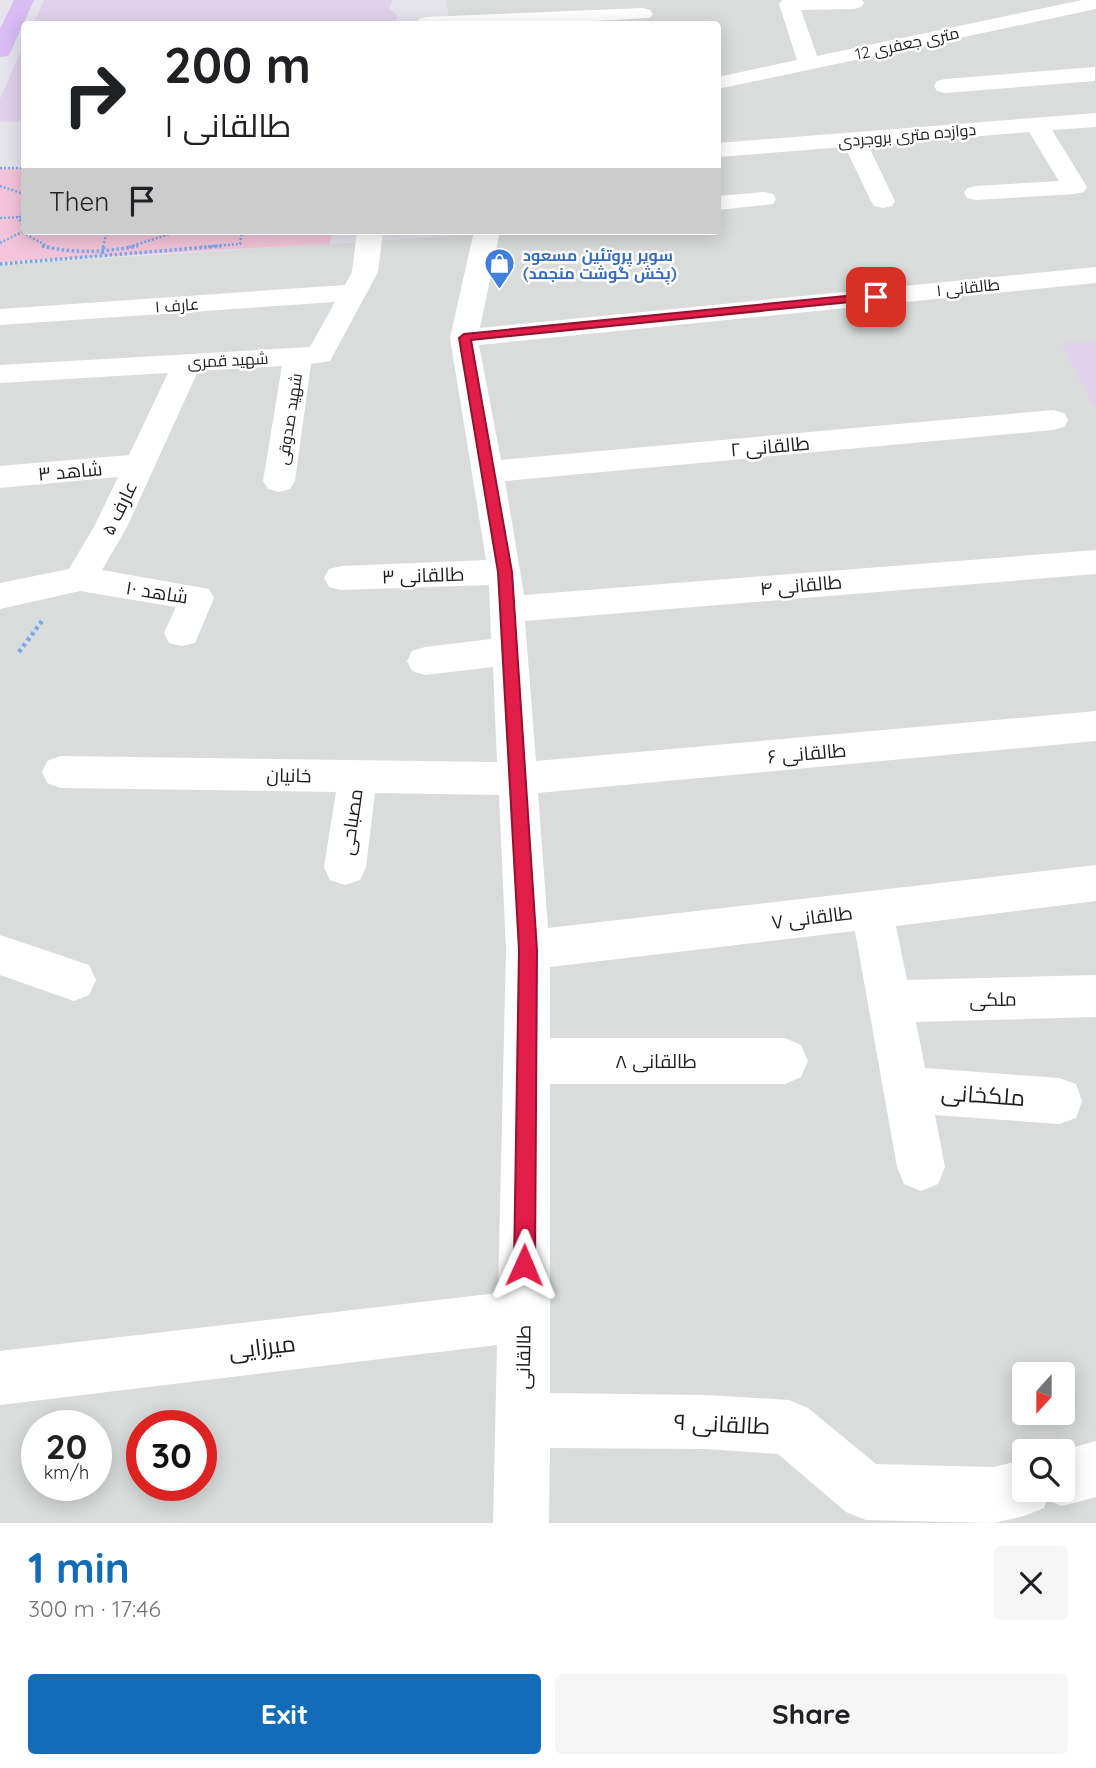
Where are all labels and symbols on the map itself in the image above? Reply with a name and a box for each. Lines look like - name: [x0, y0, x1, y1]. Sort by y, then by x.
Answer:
- street label: 12 متری جعفری: [853, 22, 961, 65]
- street label: دوازده متری بروجردی: [837, 119, 977, 152]
- place label: سوپر پروتئین مسعود (پخش گوشت منجمد): [523, 245, 677, 285]
- shop icon: سوپر پروتئین مسعود (پخش گوشت منجمد): [483, 247, 517, 291]
- pin: [846, 267, 906, 327]
- street label: طالقانی ۱: [935, 274, 1001, 301]
- street label: عارف ۱: [154, 293, 200, 317]
- street label: شهید قمری: [187, 348, 269, 373]
- street label: شهید صدوقی: [272, 372, 307, 466]
- street label: طالقانی ۲: [729, 431, 811, 461]
- street label: شاهد ۳: [37, 456, 103, 486]
- street label: عارف ۵: [96, 477, 142, 539]
- street label: طالقانی ۳: [381, 562, 465, 588]
- street label: طالقانی ۴: [759, 569, 843, 601]
- street label: شاهد ۱۰: [124, 575, 190, 609]
- street label: طالقانی ۶: [767, 738, 847, 768]
- street label: خانیان: [266, 763, 312, 787]
- street label: مصباحی: [334, 787, 368, 857]
- street label: طالقانی ۷: [770, 900, 854, 934]
- street label: ملکی: [969, 987, 1017, 1011]
- street label: طالقانی ۸: [615, 1049, 697, 1073]
- street label: ملکخانی: [940, 1077, 1026, 1112]
- position arrow: [487, 1228, 561, 1302]
- street label: طالقانی: [510, 1325, 536, 1389]
- street label: میرزایی: [227, 1328, 297, 1365]
- north arrow: [1012, 1362, 1074, 1424]
- street label: طالقانی ۹: [673, 1406, 771, 1441]
- speed limit sign: 30: [126, 1410, 217, 1501]

